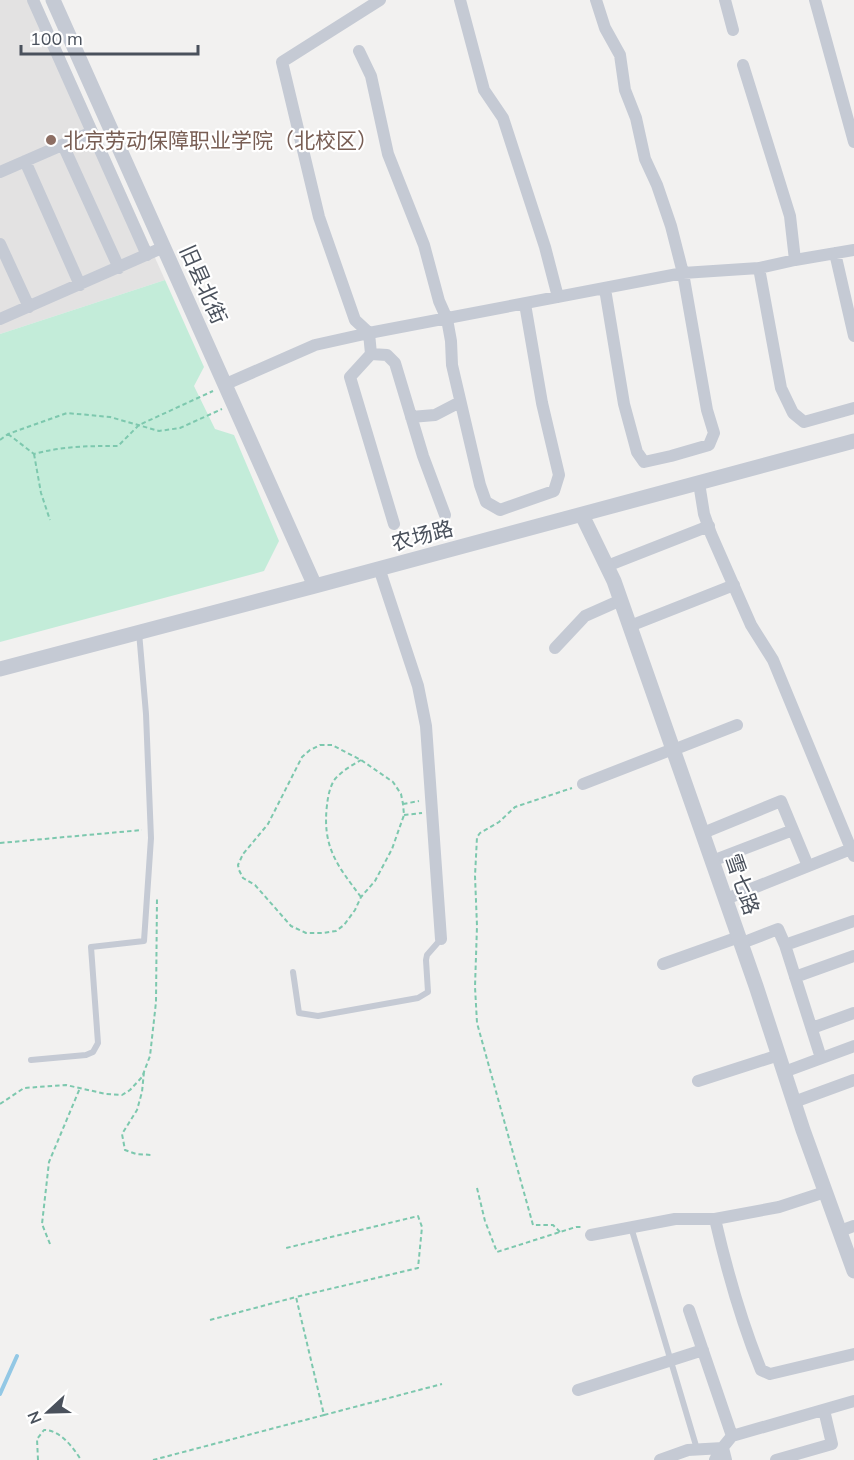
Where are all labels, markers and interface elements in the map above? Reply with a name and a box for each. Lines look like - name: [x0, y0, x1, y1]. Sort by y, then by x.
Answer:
- scale bar: [21, 18, 198, 56]
- text: 100 m: [30, 27, 83, 50]
- place label: 北京劳动保障职业学院（北校区）: [63, 127, 378, 153]
- marker: 北京劳动保障职业学院（北校区）: [44, 133, 58, 147]
- street label: 旧县北街: [175, 240, 233, 328]
- street label: 农场路: [388, 514, 456, 556]
- street label: 雪七路: [720, 850, 766, 918]
- north arrow: [18, 1382, 78, 1442]
- text: N: [23, 1408, 46, 1427]

